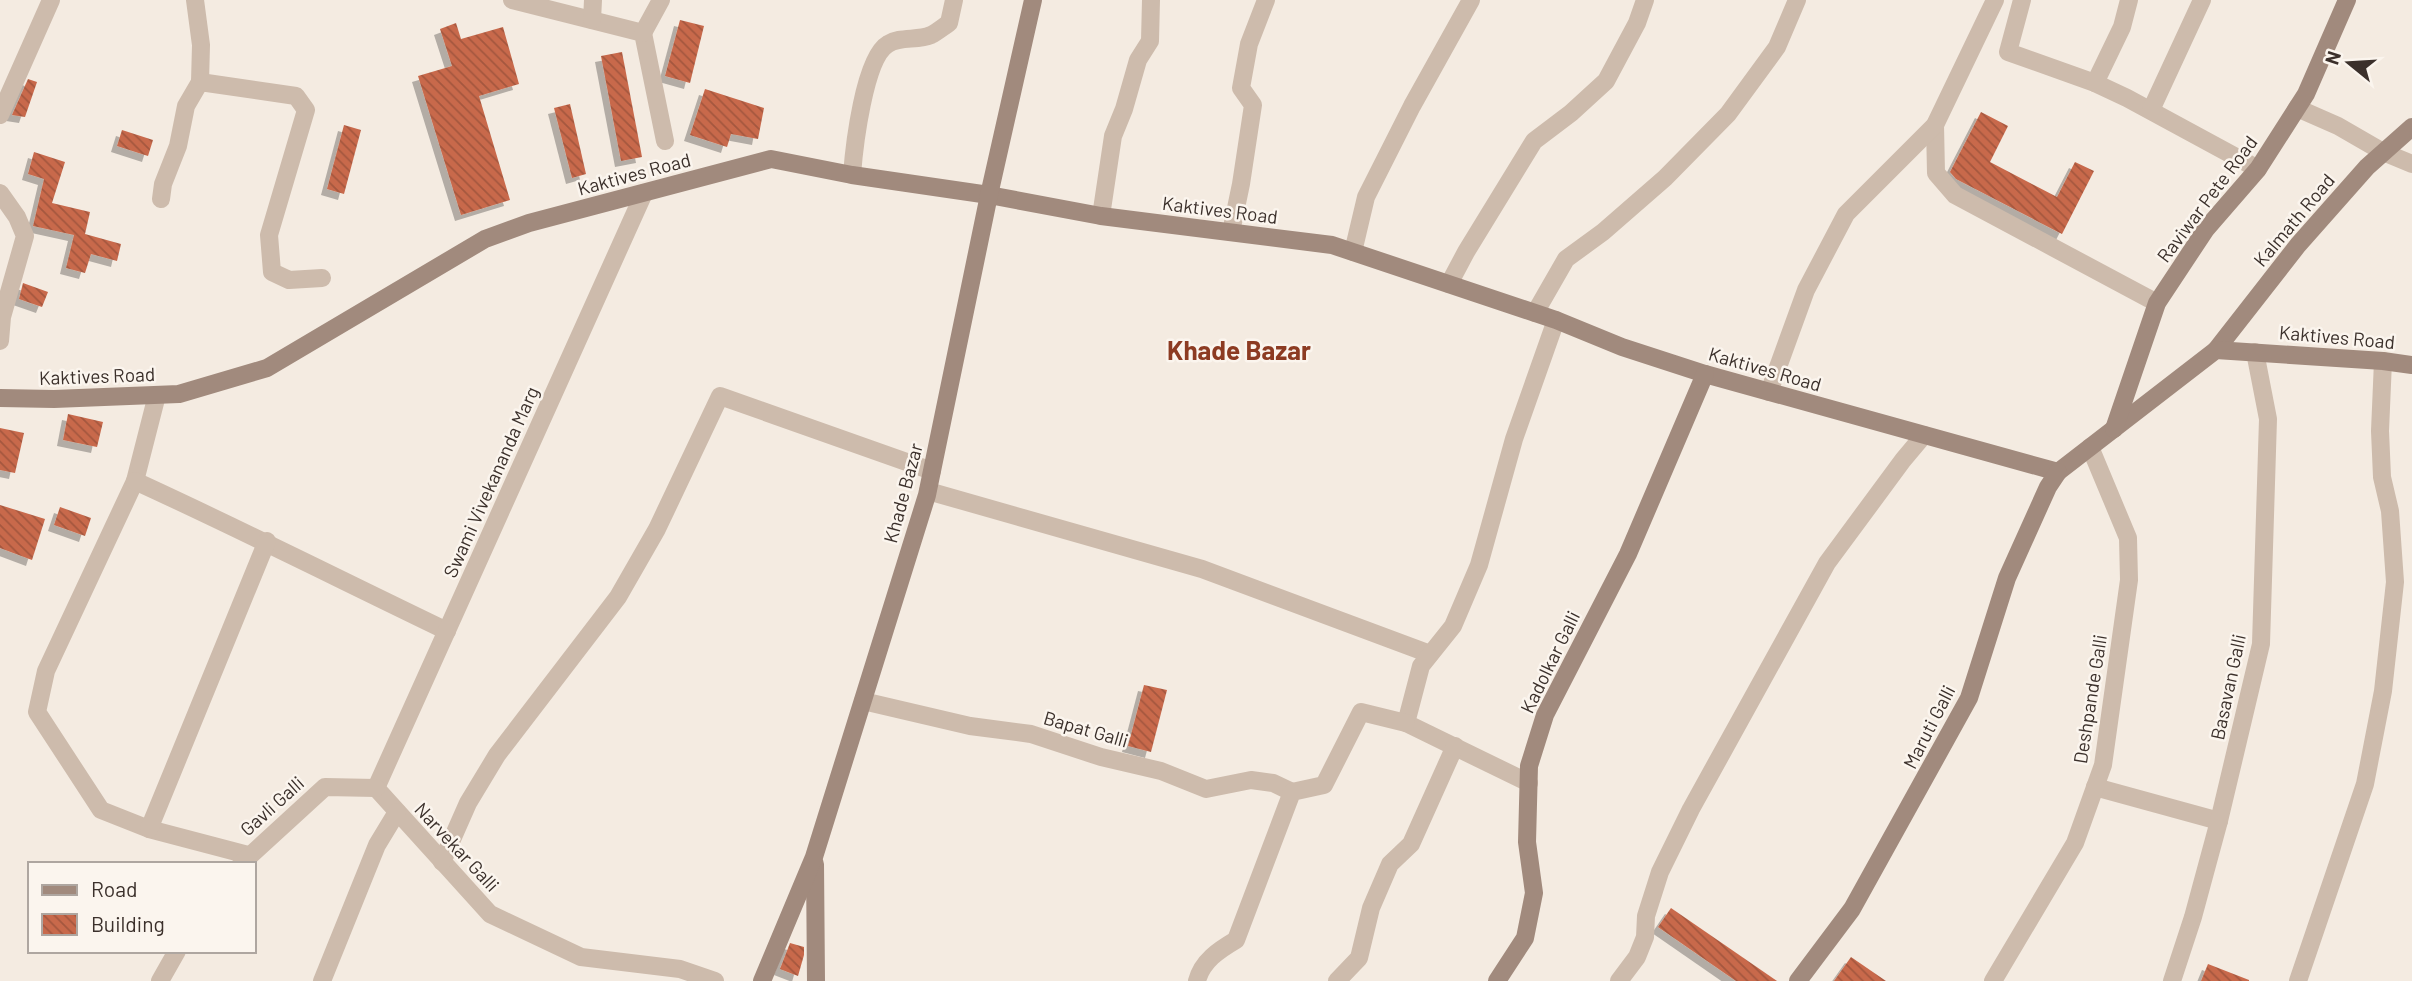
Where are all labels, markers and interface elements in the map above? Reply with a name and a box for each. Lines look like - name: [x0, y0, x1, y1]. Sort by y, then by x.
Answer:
- north arrow: [2314, 28, 2384, 98]
- text: N: [2319, 48, 2345, 67]
- street label: Raviwar Pete Road: [2152, 131, 2262, 267]
- street label: Kaktives Road: [575, 147, 693, 200]
- street label: Kalmath Road: [2248, 169, 2339, 271]
- street label: Kaktives Road: [1161, 191, 1279, 228]
- street label: Kaktives Road: [2278, 320, 2396, 353]
- district label: Khade Bazar: [1167, 334, 1311, 365]
- street label: Kaktives Road: [1706, 341, 1824, 396]
- street label: Kaktives Road: [39, 362, 155, 389]
- street label: Swami Vivekananda Marg: [438, 383, 543, 581]
- street label: Khade Bazar: [878, 440, 927, 545]
- street label: Kadolkar Galli: [1515, 607, 1584, 717]
- street label: Basavan Galli: [2205, 632, 2250, 742]
- street label: Deshpande Galli: [2068, 633, 2111, 765]
- street label: Maruti Galli: [1898, 681, 1959, 772]
- street label: Bapat Galli: [1041, 705, 1131, 752]
- street label: Gavli Galli: [235, 771, 308, 840]
- street label: Narvekar Galli: [410, 797, 504, 896]
- legend: [28, 862, 256, 953]
- text: Road: [91, 876, 137, 901]
- text: Building: [91, 911, 165, 936]

